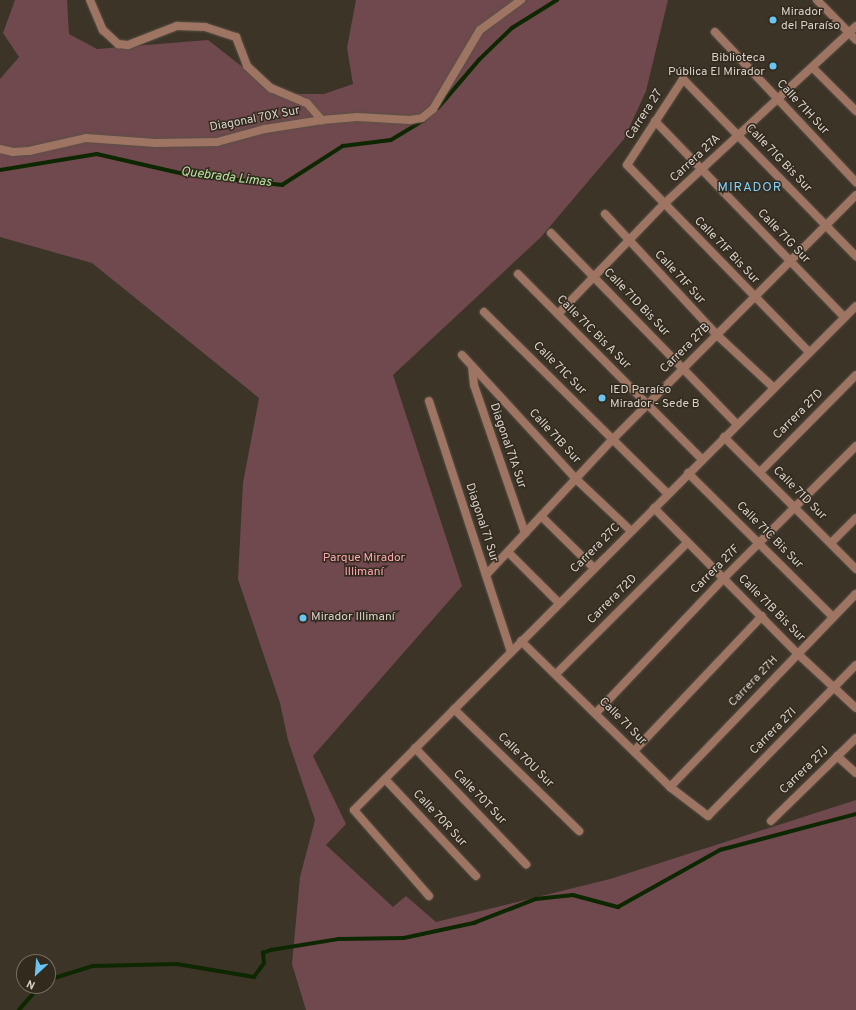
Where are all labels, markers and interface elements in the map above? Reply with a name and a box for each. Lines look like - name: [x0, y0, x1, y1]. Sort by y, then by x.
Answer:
- place label: Mirador del Paraíso: [781, 6, 840, 34]
- marker: Mirador del Paraíso: [768, 15, 778, 25]
- place label: Biblioteca Pública El Mirador: [668, 52, 765, 80]
- marker: Biblioteca Pública El Mirador: [768, 61, 778, 71]
- street label: Calle 71H Sur: [773, 77, 831, 139]
- street label: Carrera 27: [623, 87, 667, 143]
- street label: Diagonal 70X Sur: [208, 104, 302, 136]
- street label: Calle 71G Bis Sur: [742, 122, 814, 196]
- street label: Carrera 27A: [668, 132, 724, 186]
- water label: Quebrada Limas: [180, 165, 272, 191]
- district label: MIRADOR: [718, 180, 782, 196]
- street label: Calle 71G Sur: [753, 207, 813, 267]
- street label: Calle 71F Bis Sur: [690, 214, 762, 288]
- street label: Calle 71F Sur: [650, 248, 708, 308]
- street label: Calle 71D Bis Sur: [600, 266, 672, 340]
- street label: Calle 71C Bis A Sur: [552, 292, 634, 374]
- street label: Carrera 27B: [658, 321, 714, 377]
- street label: Calle 71C Sur: [529, 339, 589, 399]
- place label: IED Paraíso Mirador - Sede B: [610, 384, 700, 412]
- street label: Carrera 27D: [771, 387, 827, 443]
- marker: IED Paraíso Mirador - Sede B: [597, 393, 607, 403]
- street label: Diagonal 71A Sur: [485, 401, 529, 491]
- street label: Calle 71B Sur: [525, 407, 583, 467]
- street label: Calle 71D Sur: [769, 464, 829, 524]
- street label: Diagonal 71 Sur: [461, 481, 501, 565]
- street label: Calle 71C Bis Sur: [732, 499, 806, 573]
- street label: Carrera 27C: [568, 521, 624, 577]
- street label: Carrera 27F: [688, 542, 744, 598]
- park label: Parque Mirador Illimaní: [323, 552, 405, 580]
- street label: Carrera 72D: [585, 572, 641, 628]
- street label: Calle 71B Bis Sur: [734, 572, 808, 646]
- place label: Mirador Illimaní: [311, 611, 395, 625]
- marker: Mirador Illimaní: [298, 613, 308, 623]
- street label: Carrera 27H: [726, 654, 782, 710]
- street label: Calle 71 Sur: [595, 695, 649, 749]
- street label: Carrera 27I: [748, 706, 800, 758]
- street label: Calle 70U Sur: [494, 730, 556, 792]
- street label: Carrera 27J: [778, 744, 832, 798]
- street label: Calle 70T Sur: [449, 767, 509, 829]
- street label: Calle 70R Sur: [409, 787, 469, 851]
- north arrow: [16, 954, 56, 994]
- text: N: [25, 976, 38, 992]

